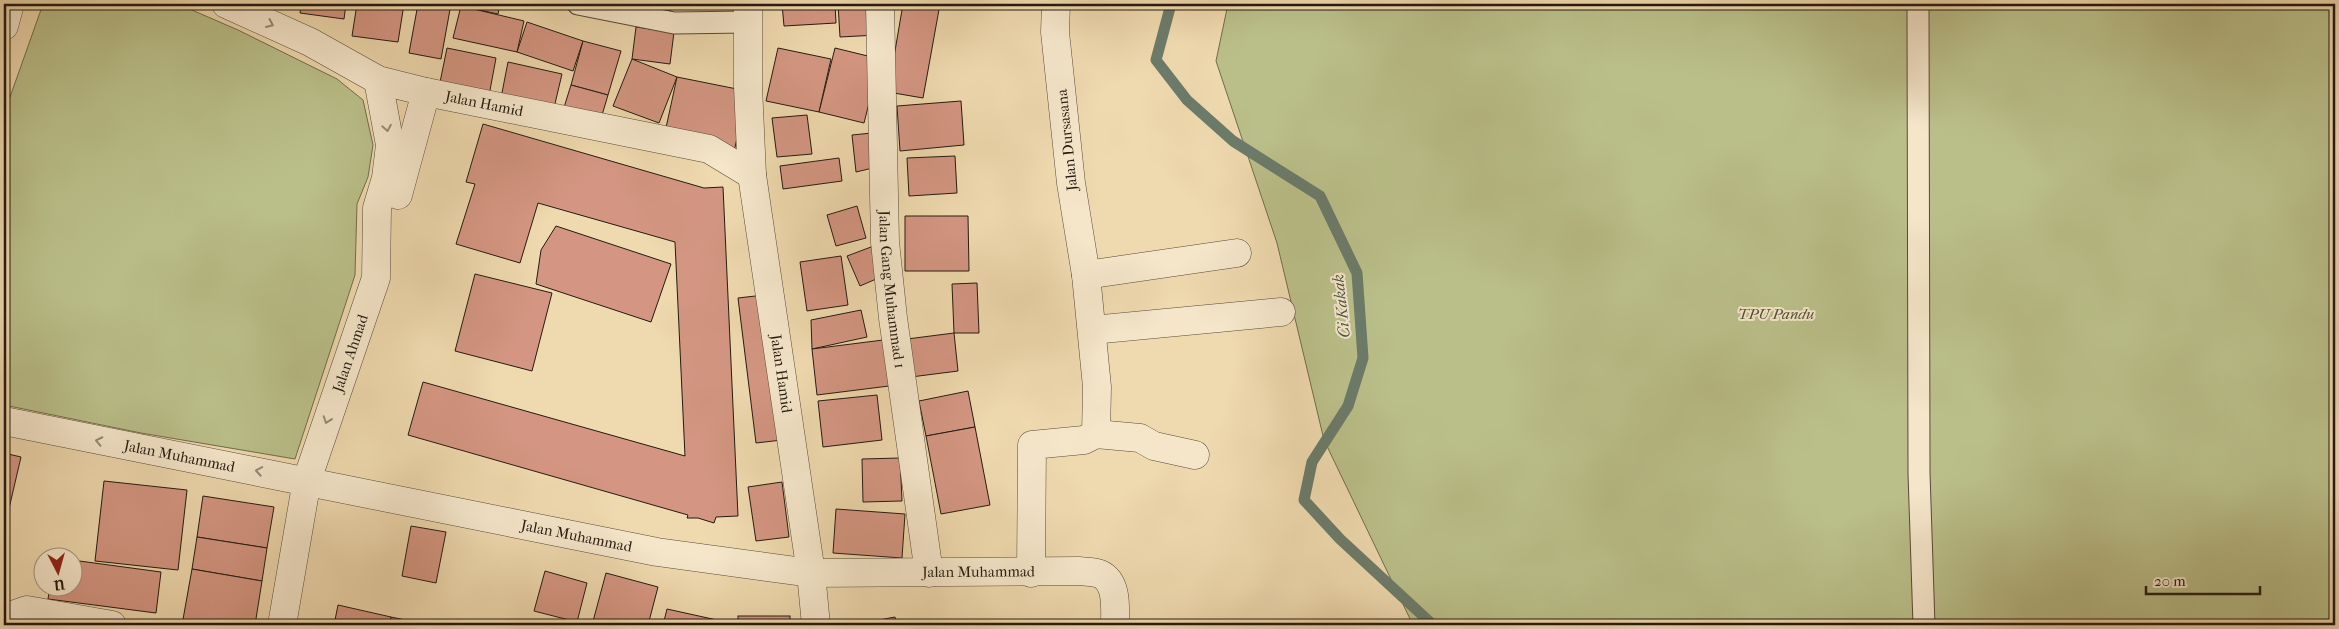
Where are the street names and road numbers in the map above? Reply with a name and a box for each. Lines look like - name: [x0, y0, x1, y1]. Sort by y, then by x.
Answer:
- street label: Jalan Hamid: [443, 87, 526, 121]
- street label: Jalan Dursasana: [1053, 87, 1081, 193]
- street label: Jalan Gang Muhammad 1: [875, 209, 909, 370]
- street label: Jalan Ahmad: [328, 311, 372, 396]
- street label: Jalan Hamid: [767, 332, 796, 415]
- street label: Jalan Muhammad: [121, 436, 237, 476]
- street label: Jalan Muhammad: [519, 516, 634, 556]
- street label: Jalan Muhammad: [921, 562, 1036, 581]

